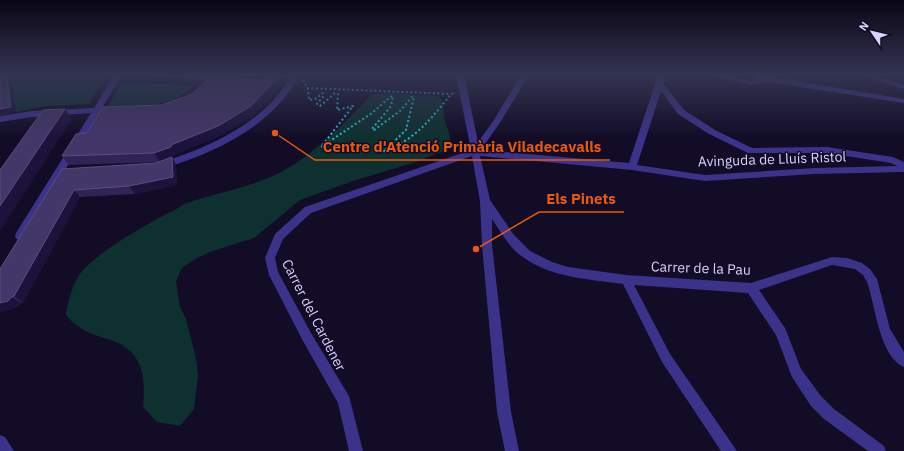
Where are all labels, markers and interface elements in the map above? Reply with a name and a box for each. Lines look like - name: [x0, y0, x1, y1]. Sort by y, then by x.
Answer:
- north arrow: [852, 12, 892, 52]
- text: N: [856, 19, 872, 34]
- callout: Centre d'Atenció Primària Viladecavalls: [315, 133, 610, 160]
- text: Centre d'Atenció Primària Viladecavalls: [323, 137, 602, 156]
- street label: Avinguda de Lluís Ristol: [698, 147, 847, 171]
- callout: Els Pinets: [539, 185, 624, 212]
- text: Els Pinets: [546, 189, 616, 208]
- street label: Carrer del Cardener: [278, 256, 350, 374]
- street label: Carrer de la Pau: [651, 257, 751, 279]

